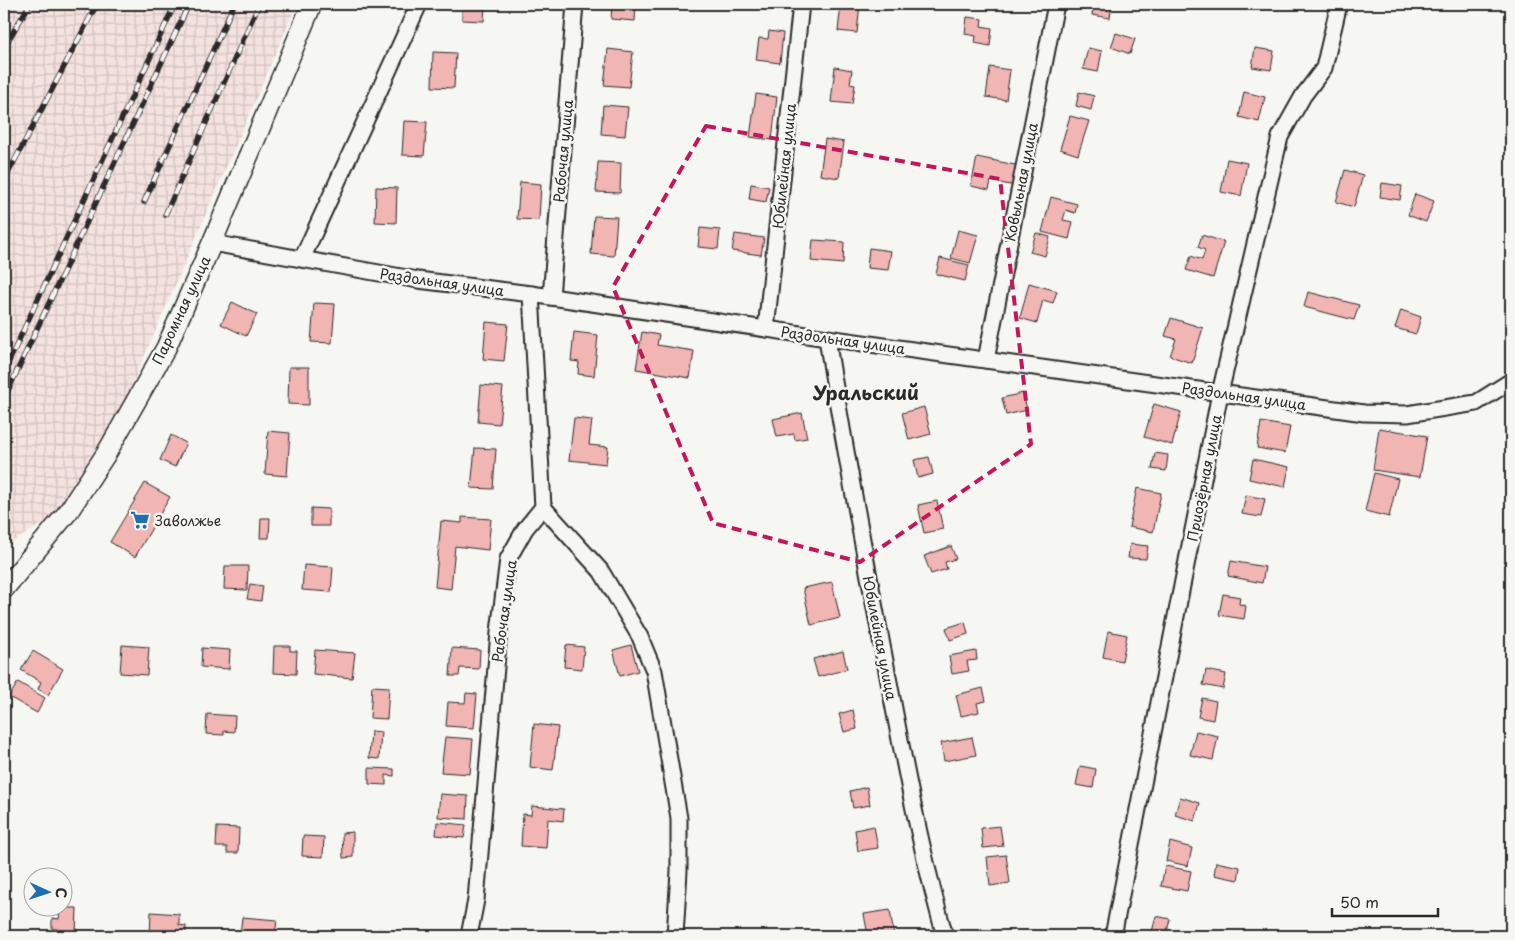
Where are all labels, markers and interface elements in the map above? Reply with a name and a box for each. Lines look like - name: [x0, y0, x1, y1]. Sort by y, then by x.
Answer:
- street label: Рабочая улица: [548, 99, 578, 203]
- street label: Юбилейная улица: [767, 102, 801, 230]
- street label: Ковыльная улица: [999, 121, 1043, 243]
- street label: Паромная улица: [147, 252, 215, 368]
- street label: Раздольная улица: [379, 263, 506, 301]
- street label: Раздольная улица: [780, 321, 907, 359]
- street label: Раздольная улица: [1181, 377, 1308, 415]
- district label: Уральский: [812, 378, 919, 406]
- street label: Приозёрная улица: [1181, 413, 1227, 543]
- supermarket icon: Заволжье: [129, 509, 151, 531]
- place label: Заволжье: [155, 510, 221, 531]
- street label: Рабочая улица: [486, 558, 522, 663]
- street label: Юбилейная улица: [858, 574, 902, 702]
- north arrow: [22, 868, 72, 918]
- scale bar: [1332, 885, 1439, 917]
- text: С: [51, 887, 72, 899]
- text: 50 m: [1340, 890, 1379, 913]

